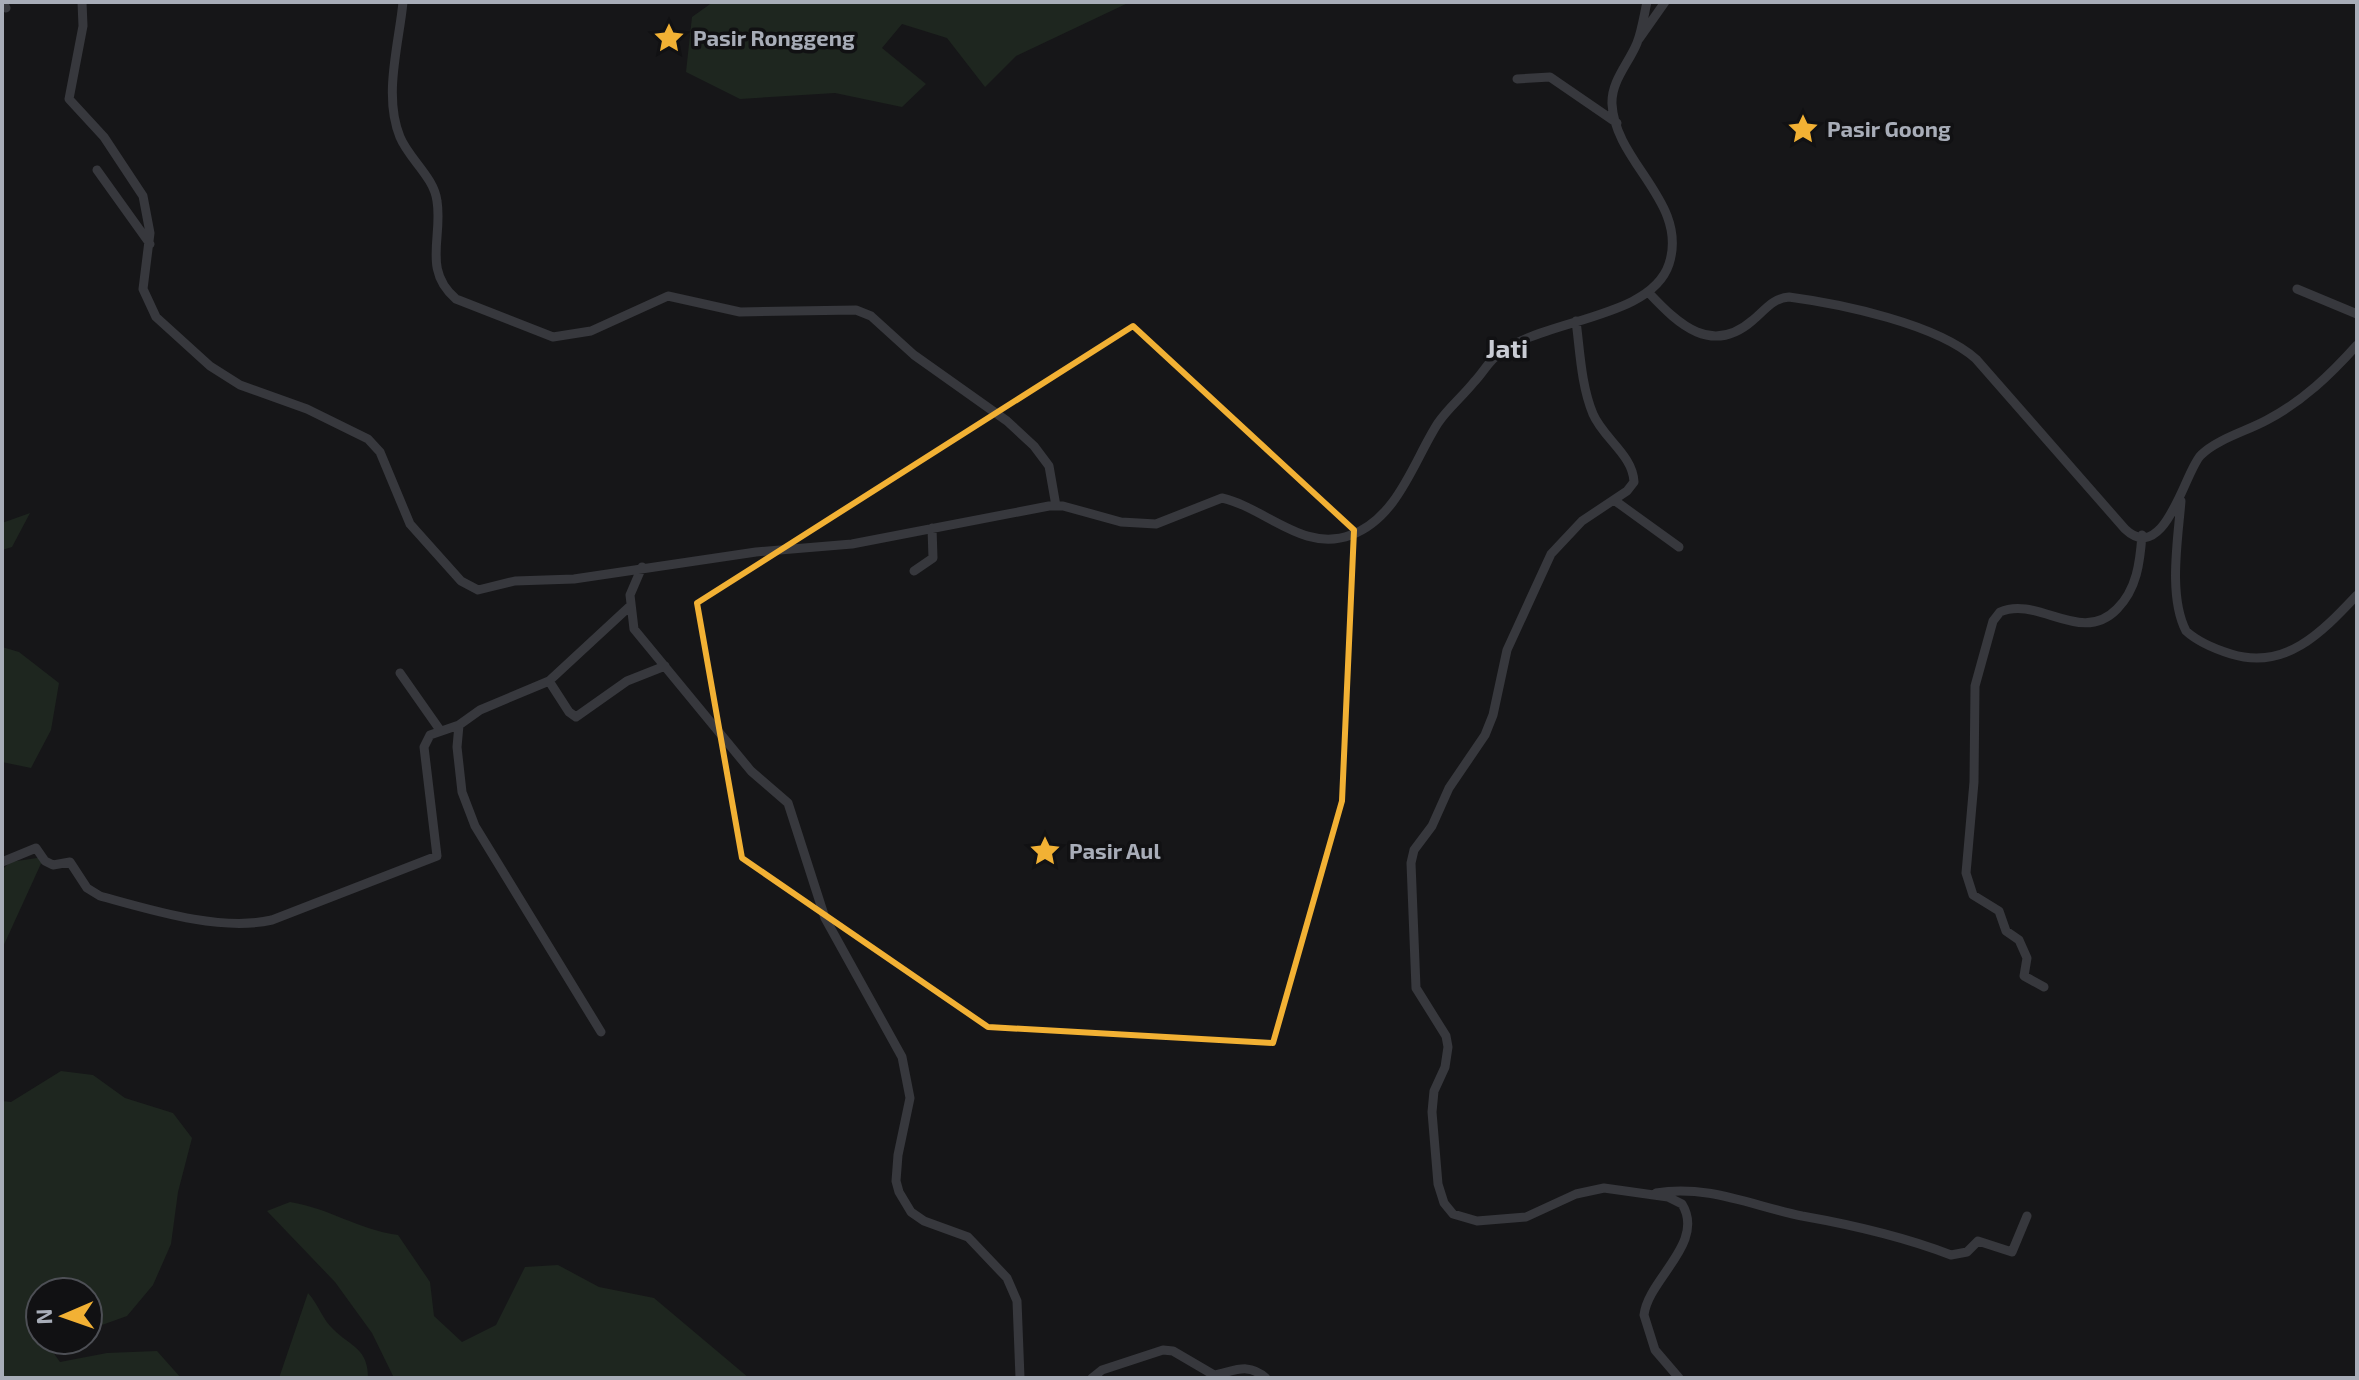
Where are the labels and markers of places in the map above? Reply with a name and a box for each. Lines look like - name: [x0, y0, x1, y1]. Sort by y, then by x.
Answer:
- place icon: Pasir Ronggeng: [652, 21, 686, 55]
- place label: Pasir Ronggeng: [693, 24, 855, 50]
- place icon: Pasir Goong: [1786, 112, 1820, 146]
- place label: Pasir Goong: [1827, 115, 1951, 141]
- place icon: Pasir Aul: [1028, 834, 1062, 868]
- place label: Pasir Aul: [1069, 837, 1161, 863]

